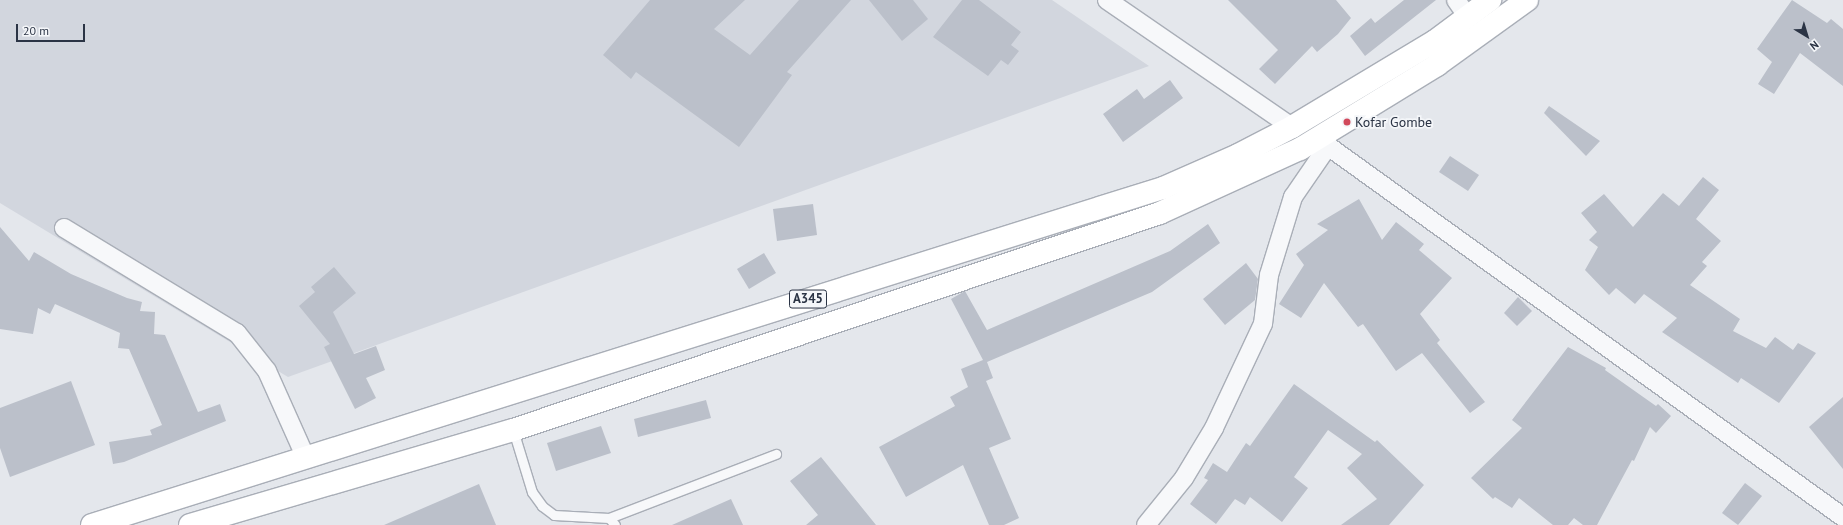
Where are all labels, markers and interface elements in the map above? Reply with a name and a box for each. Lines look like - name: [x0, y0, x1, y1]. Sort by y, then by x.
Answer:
- scale bar: [18, 16, 87, 42]
- north arrow: [1787, 16, 1827, 56]
- text: 20 m: [23, 23, 49, 38]
- text: N: [1807, 38, 1822, 53]
- place label: Kofar Gombe: [1355, 114, 1432, 130]
- marker: Kofar Gombe: [1342, 117, 1352, 127]
- road number: A345: [789, 288, 827, 310]

